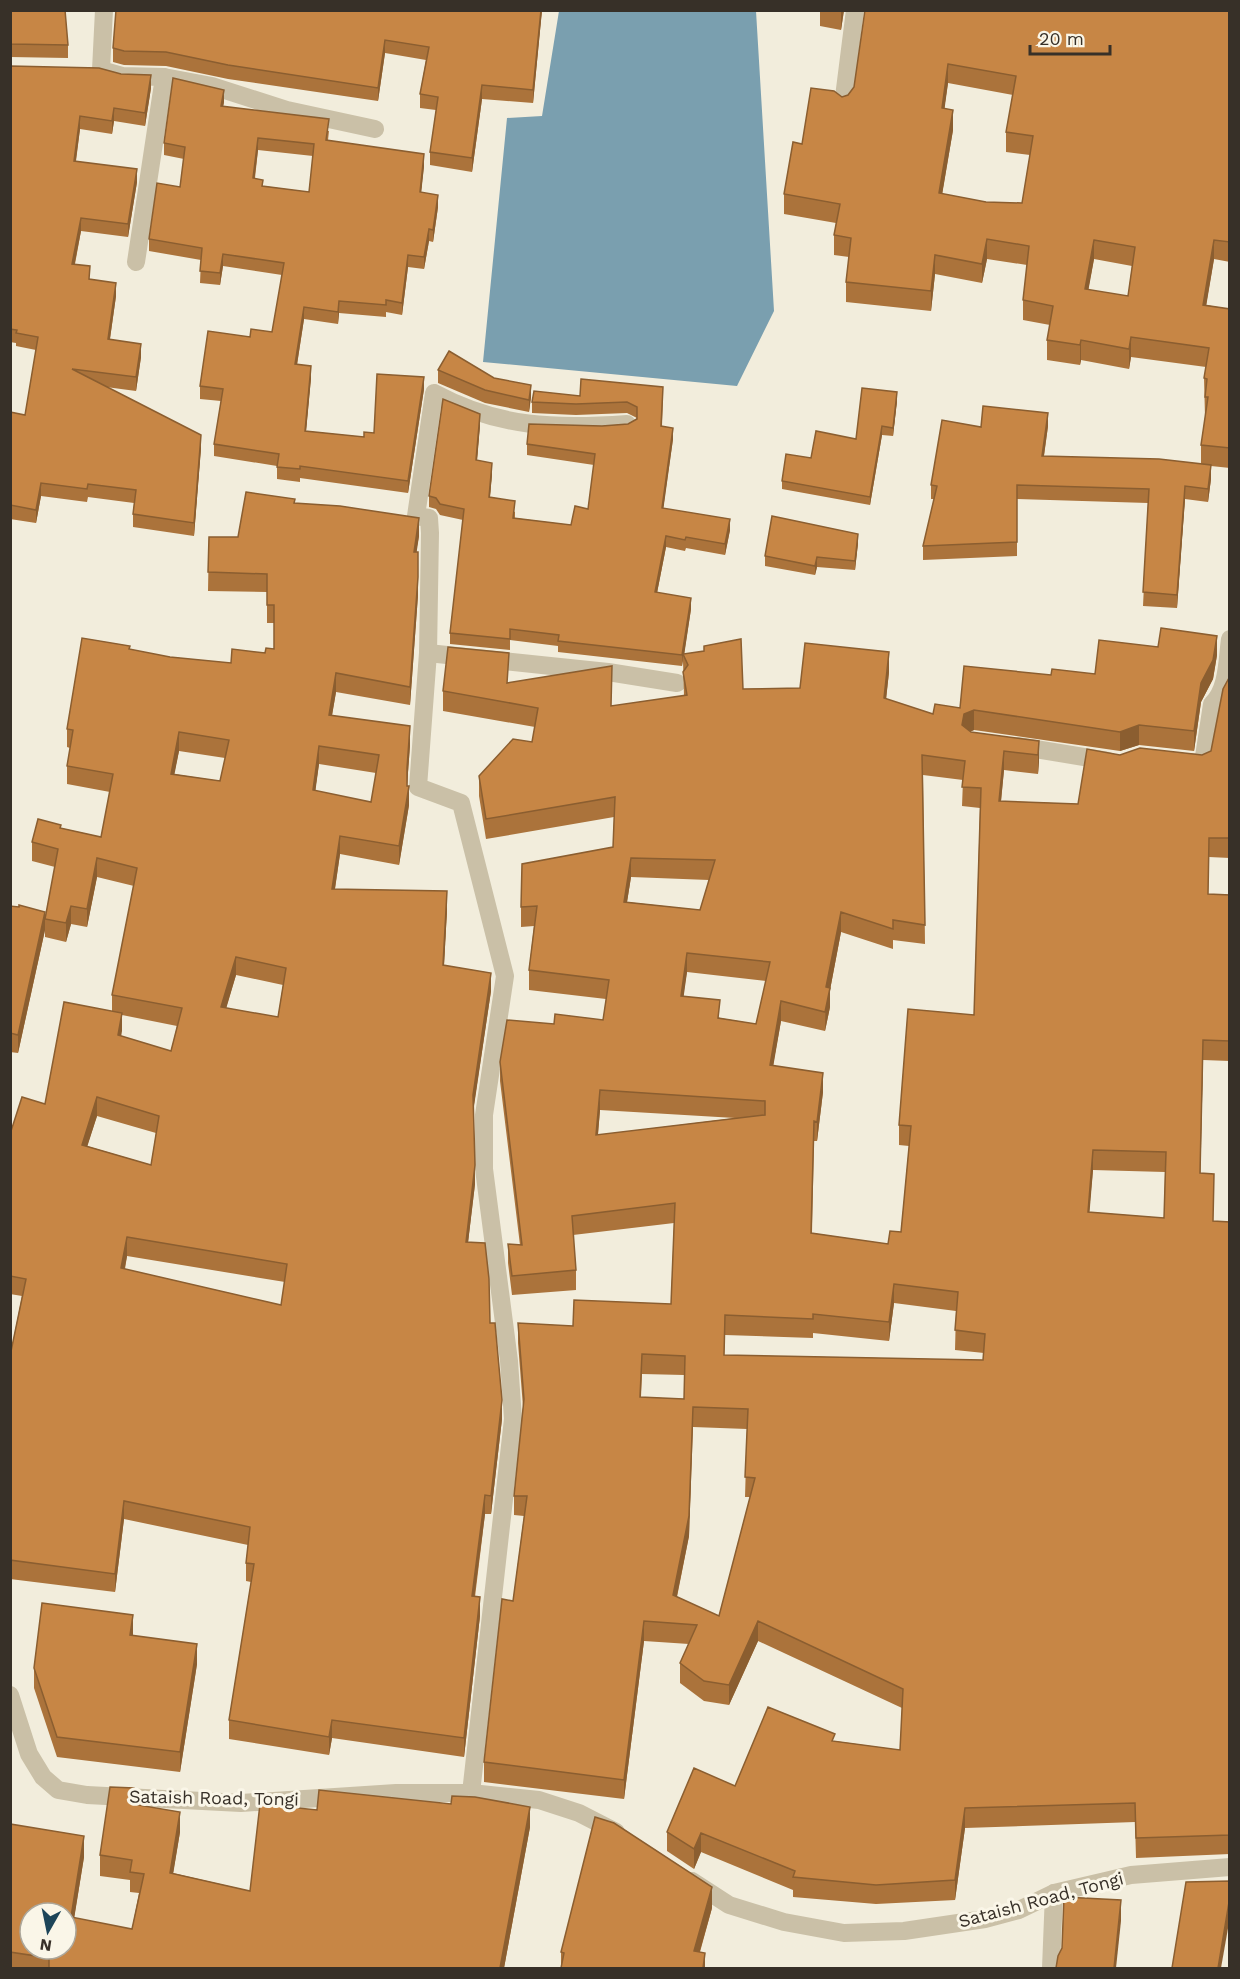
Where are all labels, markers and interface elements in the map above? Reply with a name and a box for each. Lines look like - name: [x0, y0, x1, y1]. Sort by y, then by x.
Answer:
- scale bar: [1030, 18, 1110, 56]
- text: 20 m: [1039, 28, 1084, 49]
- street label: Sataish Road, Tongi: [129, 1786, 299, 1809]
- street label: Sataish Road, Tongi: [956, 1867, 1126, 1932]
- north arrow: [18, 1901, 78, 1961]
- text: N: [38, 1935, 53, 1956]

